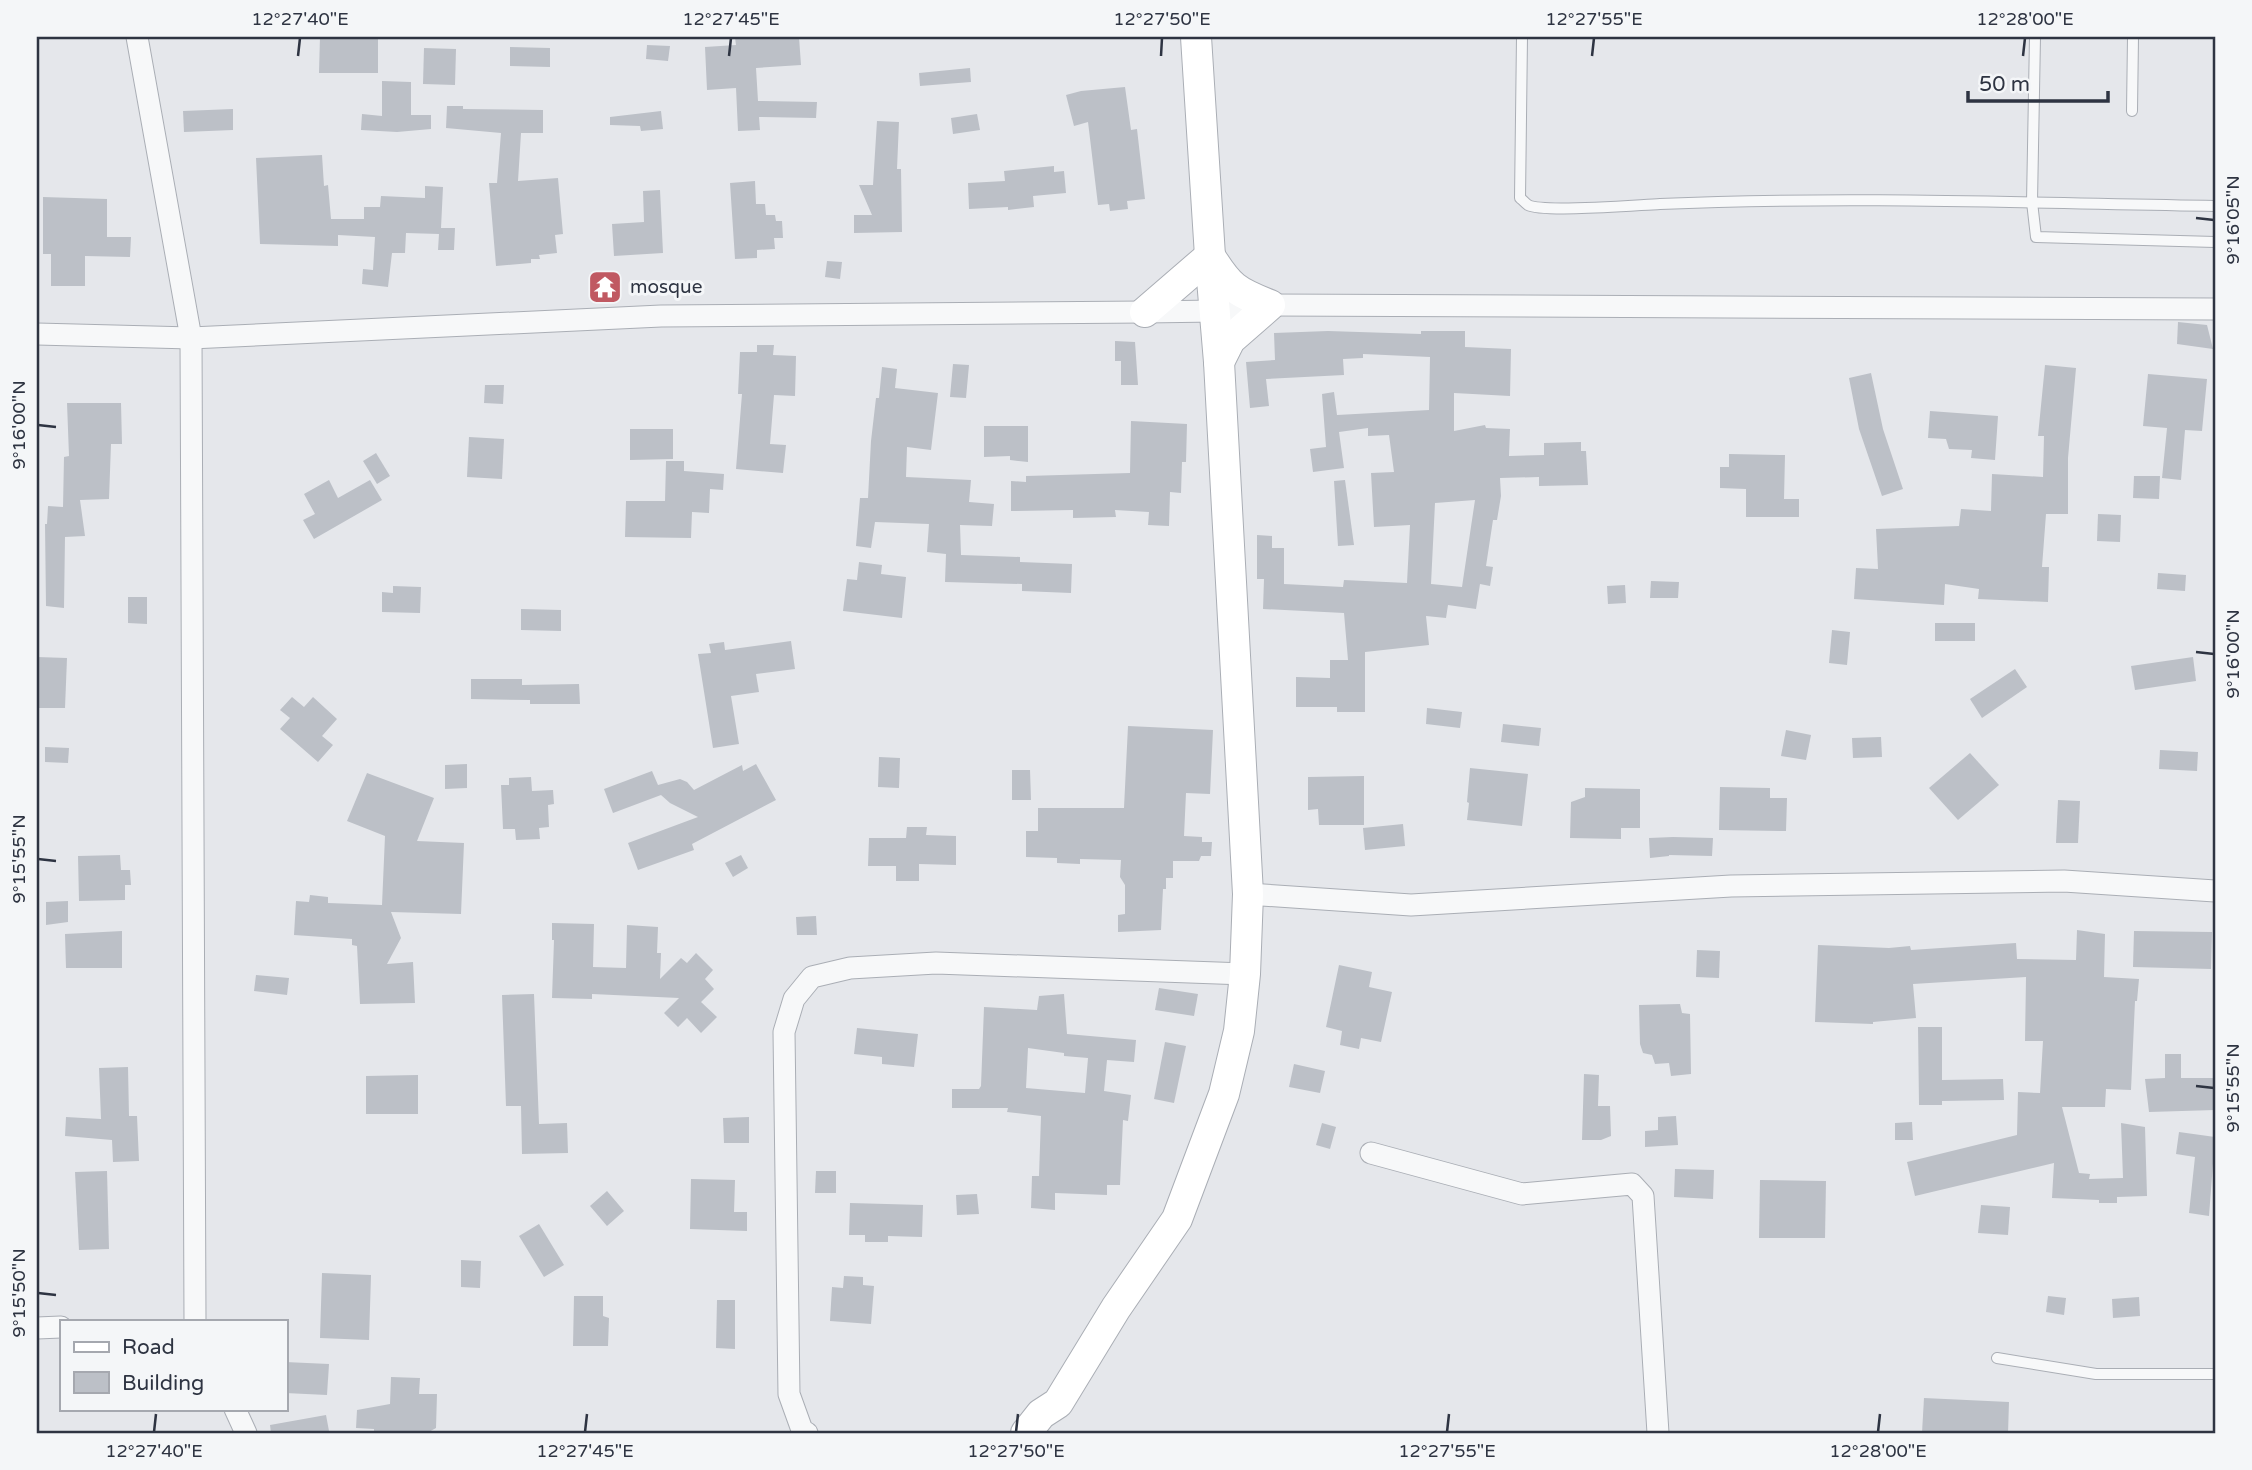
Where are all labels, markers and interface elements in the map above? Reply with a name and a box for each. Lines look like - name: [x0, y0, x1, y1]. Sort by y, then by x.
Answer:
- text: 12°27'40"E: [251, 8, 349, 30]
- text: 12°27'45"E: [682, 8, 780, 30]
- text: 12°27'50"E: [1113, 8, 1211, 30]
- text: 12°27'55"E: [1545, 8, 1643, 30]
- text: 12°28'00"E: [1976, 8, 2074, 30]
- scale bar: [1968, 60, 2108, 104]
- text: 50 m: [1979, 72, 2030, 97]
- text: 9°16'05"N: [2222, 175, 2244, 265]
- temple icon: mosque: [586, 268, 624, 306]
- place label: mosque: [630, 276, 702, 298]
- text: 9°16'00"N: [8, 380, 30, 470]
- text: 9°16'00"N: [2222, 609, 2244, 699]
- text: 9°15'55"N: [8, 814, 30, 904]
- text: 9°15'55"N: [2222, 1043, 2244, 1133]
- text: 9°15'50"N: [8, 1248, 30, 1338]
- legend: [60, 1320, 287, 1410]
- text: Road: [122, 1335, 175, 1360]
- text: Building: [122, 1371, 204, 1396]
- text: 12°27'40"E: [105, 1440, 203, 1462]
- text: 12°27'45"E: [536, 1440, 634, 1462]
- text: 12°27'50"E: [967, 1440, 1065, 1462]
- text: 12°27'55"E: [1398, 1440, 1496, 1462]
- text: 12°28'00"E: [1829, 1440, 1927, 1462]

